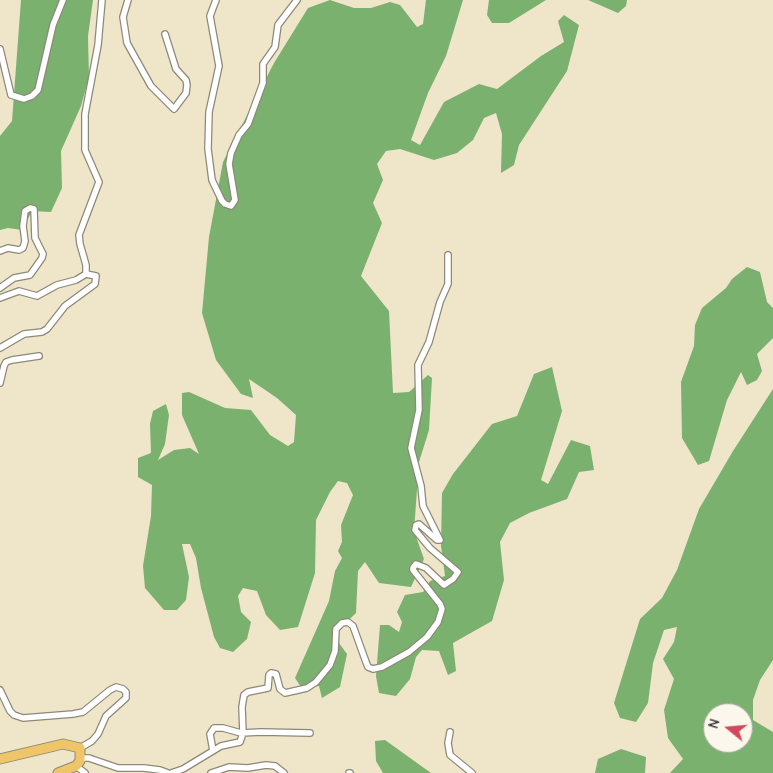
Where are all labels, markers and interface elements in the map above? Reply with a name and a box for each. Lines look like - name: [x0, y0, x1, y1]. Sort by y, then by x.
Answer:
- north arrow: [703, 703, 753, 753]
- text: N: [705, 717, 724, 731]

